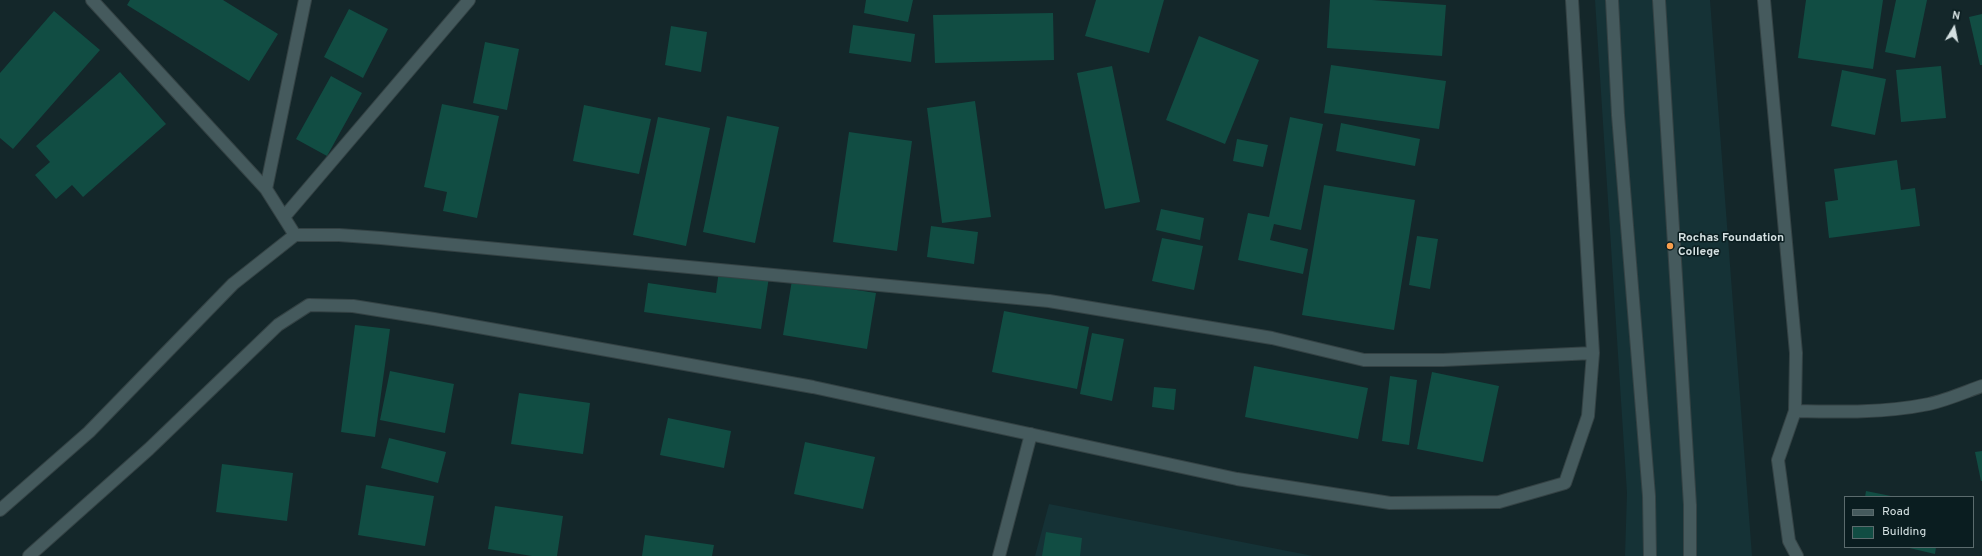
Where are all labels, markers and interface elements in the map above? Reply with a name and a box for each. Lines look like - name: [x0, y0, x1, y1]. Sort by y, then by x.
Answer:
- north arrow: [1934, 8, 1974, 48]
- text: N: [1951, 9, 1961, 24]
- place label: Rochas Foundation College: [1678, 232, 1784, 260]
- marker: Rochas Foundation College: [1665, 241, 1675, 251]
- legend: [1844, 496, 1974, 548]
- text: Road: [1882, 504, 1910, 520]
- text: Building: [1882, 524, 1926, 540]

